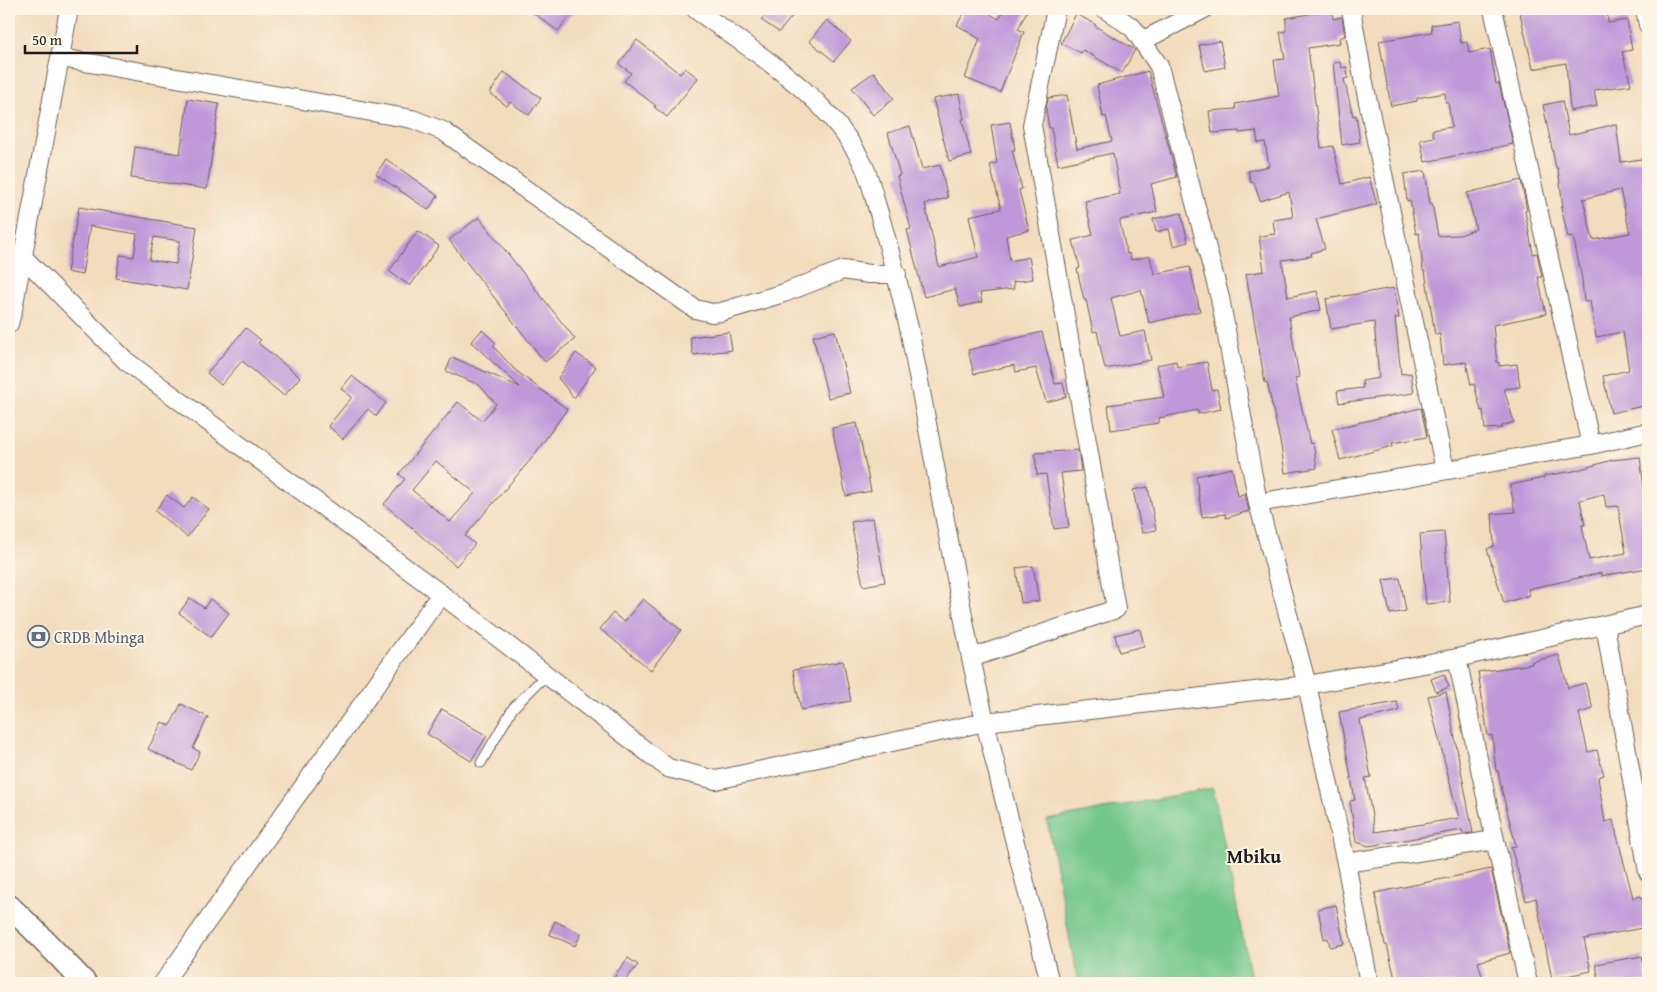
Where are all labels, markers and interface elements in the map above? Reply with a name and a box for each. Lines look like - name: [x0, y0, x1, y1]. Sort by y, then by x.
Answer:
- scale bar: [25, 22, 138, 54]
- text: 50 m: [32, 29, 63, 50]
- bank icon: CRDB Mbinga: [26, 625, 50, 649]
- place label: CRDB Mbinga: [54, 625, 145, 649]
- district label: Mbiku: [1227, 842, 1281, 870]

